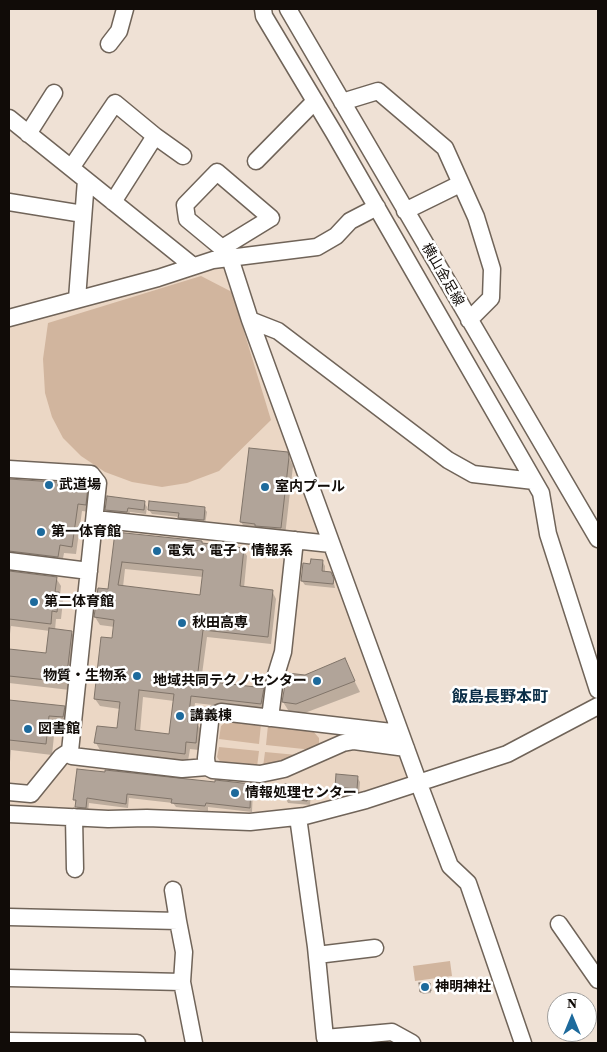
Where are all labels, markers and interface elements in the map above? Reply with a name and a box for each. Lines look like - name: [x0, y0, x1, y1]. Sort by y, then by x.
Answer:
- street label: 横山金足線: [417, 240, 467, 310]
- place label: 武道場: [59, 477, 101, 493]
- marker: 武道場: [43, 479, 55, 491]
- place label: 室内プール: [275, 479, 345, 495]
- marker: 室内プール: [259, 481, 271, 493]
- place label: 第一体育館: [51, 524, 121, 540]
- marker: 第一体育館: [35, 526, 47, 538]
- place label: 電気・電子・情報系: [167, 543, 293, 559]
- marker: 電気・電子・情報系: [151, 545, 163, 557]
- place label: 第二体育館: [44, 594, 114, 610]
- marker: 第二体育館: [28, 596, 40, 608]
- place label: 秋田高専: [192, 615, 248, 631]
- marker: 秋田高専: [176, 617, 188, 629]
- place label: 物質・生物系: [43, 668, 127, 684]
- marker: 物質・生物系: [131, 670, 143, 682]
- place label: 地域共同テクノセンター: [153, 673, 307, 689]
- marker: 地域共同テクノセンター: [311, 675, 323, 687]
- district label: 飯島長野本町: [452, 688, 548, 708]
- place label: 講義棟: [190, 708, 232, 724]
- marker: 講義棟: [174, 710, 186, 722]
- place label: 図書館: [38, 721, 80, 737]
- marker: 図書館: [22, 723, 34, 735]
- place label: 情報処理センター: [245, 785, 357, 801]
- marker: 情報処理センター: [229, 787, 241, 799]
- place label: 神明神社: [435, 979, 491, 995]
- marker: 神明神社: [419, 981, 431, 993]
- north arrow: [547, 992, 597, 1042]
- text: N: [567, 993, 577, 1013]

